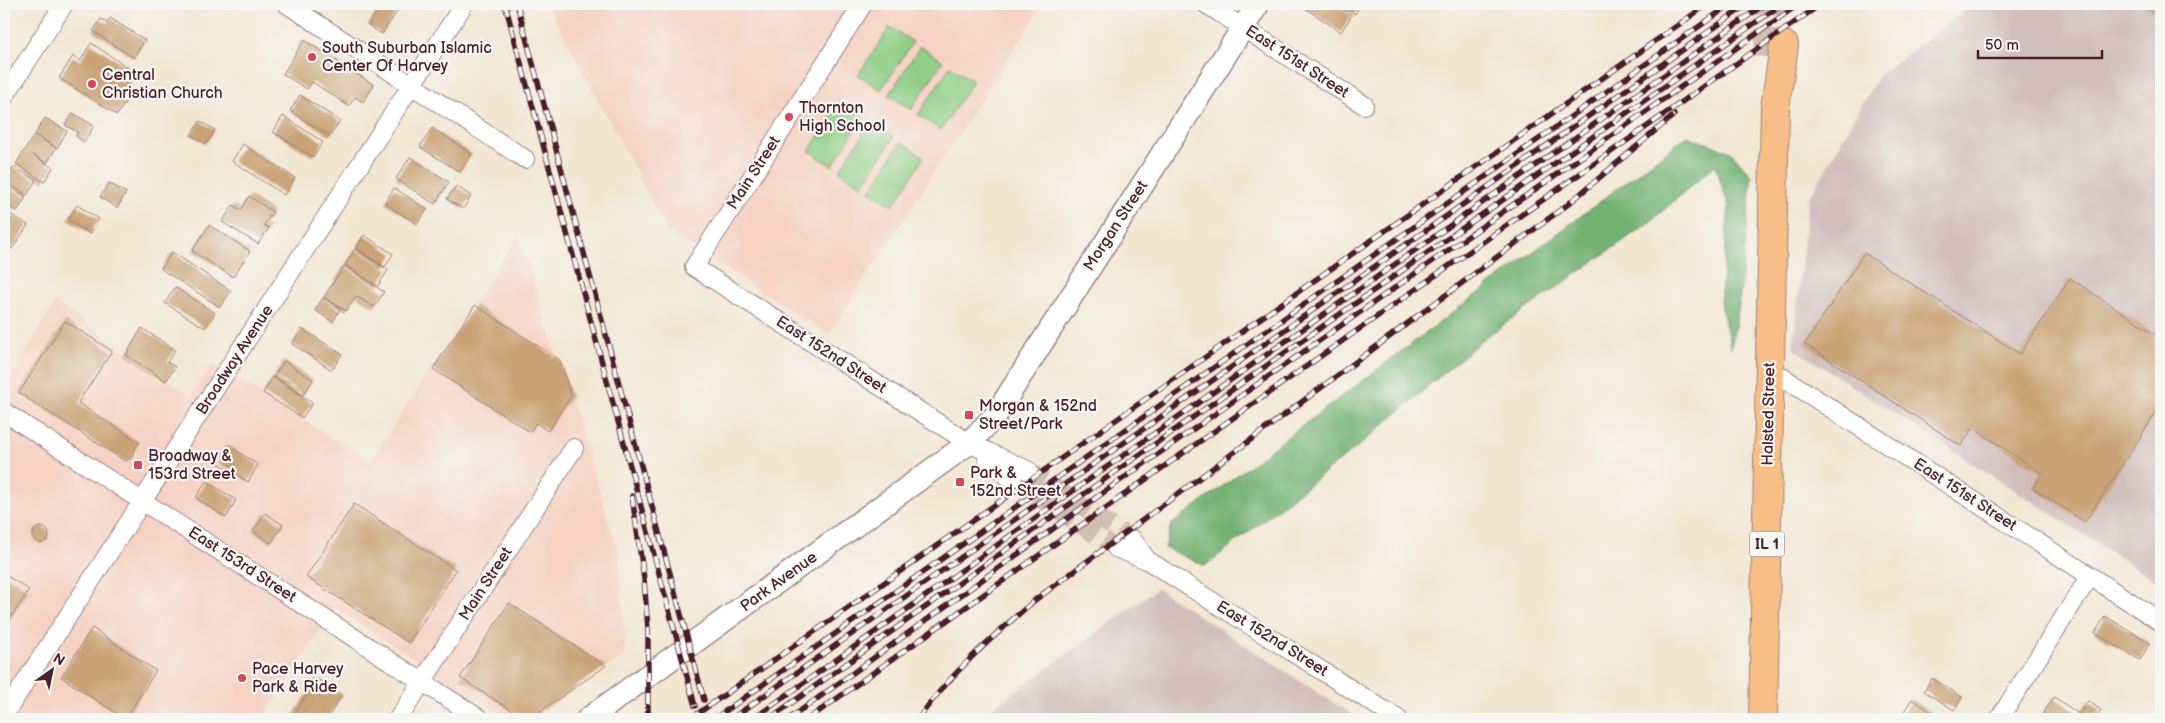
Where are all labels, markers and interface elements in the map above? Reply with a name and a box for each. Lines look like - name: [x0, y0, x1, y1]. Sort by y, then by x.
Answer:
- street label: East 151st Street: [1242, 22, 1352, 102]
- scale bar: [1978, 28, 2101, 60]
- text: 50 m: [1985, 36, 2019, 55]
- place label: South Suburban Islamic Center Of Harvey: [322, 39, 492, 76]
- marker: South Suburban Islamic Center Of Harvey: [306, 51, 318, 63]
- place label: Central Christian Church: [102, 66, 223, 103]
- marker: Central Christian Church: [86, 78, 98, 90]
- place label: Thornton High School: [799, 99, 885, 136]
- marker: Thornton High School: [783, 111, 795, 123]
- street label: Main Street: [723, 133, 785, 213]
- street label: Morgan Street: [1080, 177, 1152, 275]
- street label: Broadway Avenue: [192, 301, 278, 418]
- street label: East 152nd Street: [772, 312, 890, 398]
- street label: Halsted Street: [1759, 362, 1779, 466]
- place label: Morgan & 152nd Street/Park: [979, 397, 1097, 434]
- marker: Morgan & 152nd Street/Park: [963, 409, 975, 421]
- place label: Broadway & 153rd Street: [148, 447, 236, 484]
- street label: East 151st Street: [1910, 455, 2020, 535]
- marker: Broadway & 153rd Street: [132, 459, 144, 471]
- place label: Park & 152nd Street: [970, 464, 1061, 501]
- marker: Park & 152nd Street: [954, 476, 966, 488]
- street label: East 153rd Street: [185, 523, 299, 607]
- road number: IL 1: [1750, 532, 1784, 556]
- street label: Main Street: [455, 544, 517, 624]
- street label: Park Avenue: [737, 548, 821, 616]
- street label: East 152nd Street: [1213, 597, 1331, 681]
- north arrow: [28, 646, 78, 696]
- text: N: [50, 650, 68, 670]
- place label: Pace Harvey Park & Ride: [252, 660, 344, 697]
- marker: Pace Harvey Park & Ride: [236, 672, 248, 684]

